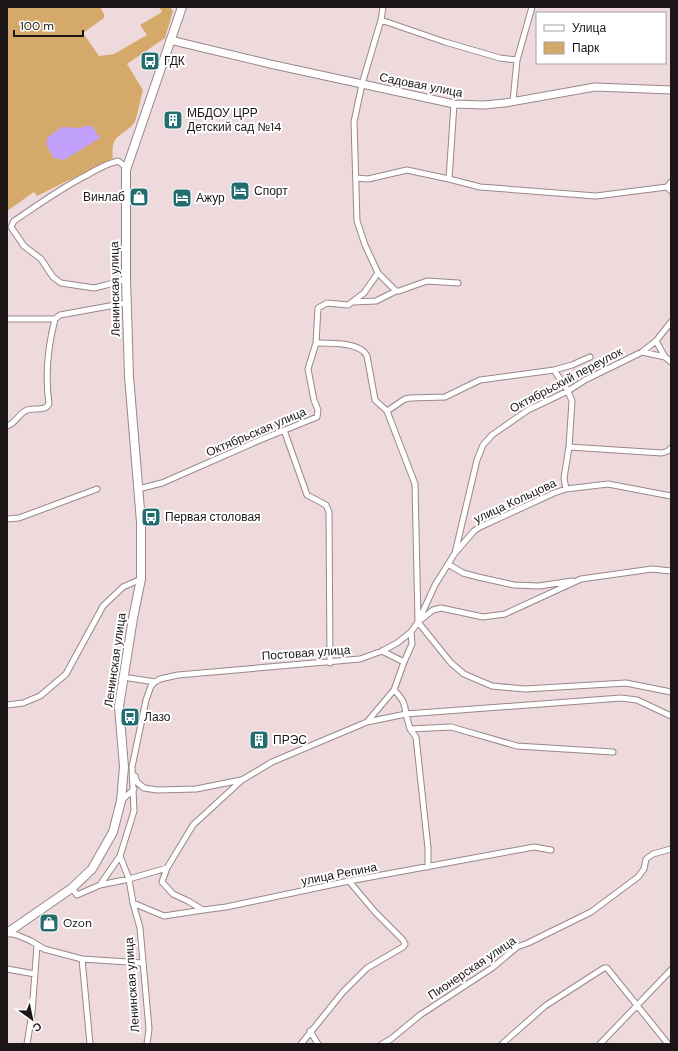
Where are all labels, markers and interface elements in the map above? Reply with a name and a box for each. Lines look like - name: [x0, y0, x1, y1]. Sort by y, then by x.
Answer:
- scale bar: [14, 12, 83, 38]
- legend: [536, 12, 666, 64]
- text: 100 m: [20, 18, 54, 34]
- text: Улица: [572, 20, 606, 36]
- text: Парк: [572, 40, 600, 56]
- bus stop icon: ГДК: [139, 50, 161, 72]
- place label: ГДК: [164, 53, 185, 69]
- street label: Садовая улица: [378, 69, 464, 101]
- place label: МБДОУ ЦРР Детский сад №14: [187, 105, 281, 135]
- building icon: МБДОУ ЦРР Детский сад №14: [162, 109, 184, 131]
- hotel icon: Спорт: [229, 180, 251, 202]
- place label: Спорт: [254, 183, 288, 199]
- shop icon: Винлаб: [128, 186, 150, 208]
- hotel icon: Ажур: [171, 187, 193, 209]
- place label: Винлаб: [83, 189, 125, 205]
- place label: Ажур: [196, 190, 225, 206]
- street label: Ленинская улица: [106, 241, 124, 337]
- street label: Октябрьский переулок: [507, 343, 626, 417]
- street label: Октябрьская улица: [203, 404, 309, 460]
- street label: улица Кольцова: [471, 475, 559, 527]
- bus stop icon: Первая столовая: [140, 506, 162, 528]
- place label: Первая столовая: [165, 509, 261, 525]
- street label: Ленинская улица: [100, 611, 130, 708]
- street label: Постовая улица: [261, 642, 351, 664]
- bus stop icon: Лазо: [119, 706, 141, 728]
- place label: Лазо: [144, 709, 171, 725]
- building icon: ПРЭС: [248, 729, 270, 751]
- place label: ПРЭС: [273, 732, 307, 748]
- street label: улица Репина: [300, 859, 379, 889]
- shop icon: Ozon: [38, 912, 60, 934]
- place label: Ozon: [63, 915, 92, 931]
- street label: Пионерская улица: [425, 932, 519, 1003]
- street label: Ленинская улица: [121, 937, 143, 1033]
- north arrow: [12, 999, 52, 1039]
- text: С: [30, 1019, 45, 1035]

